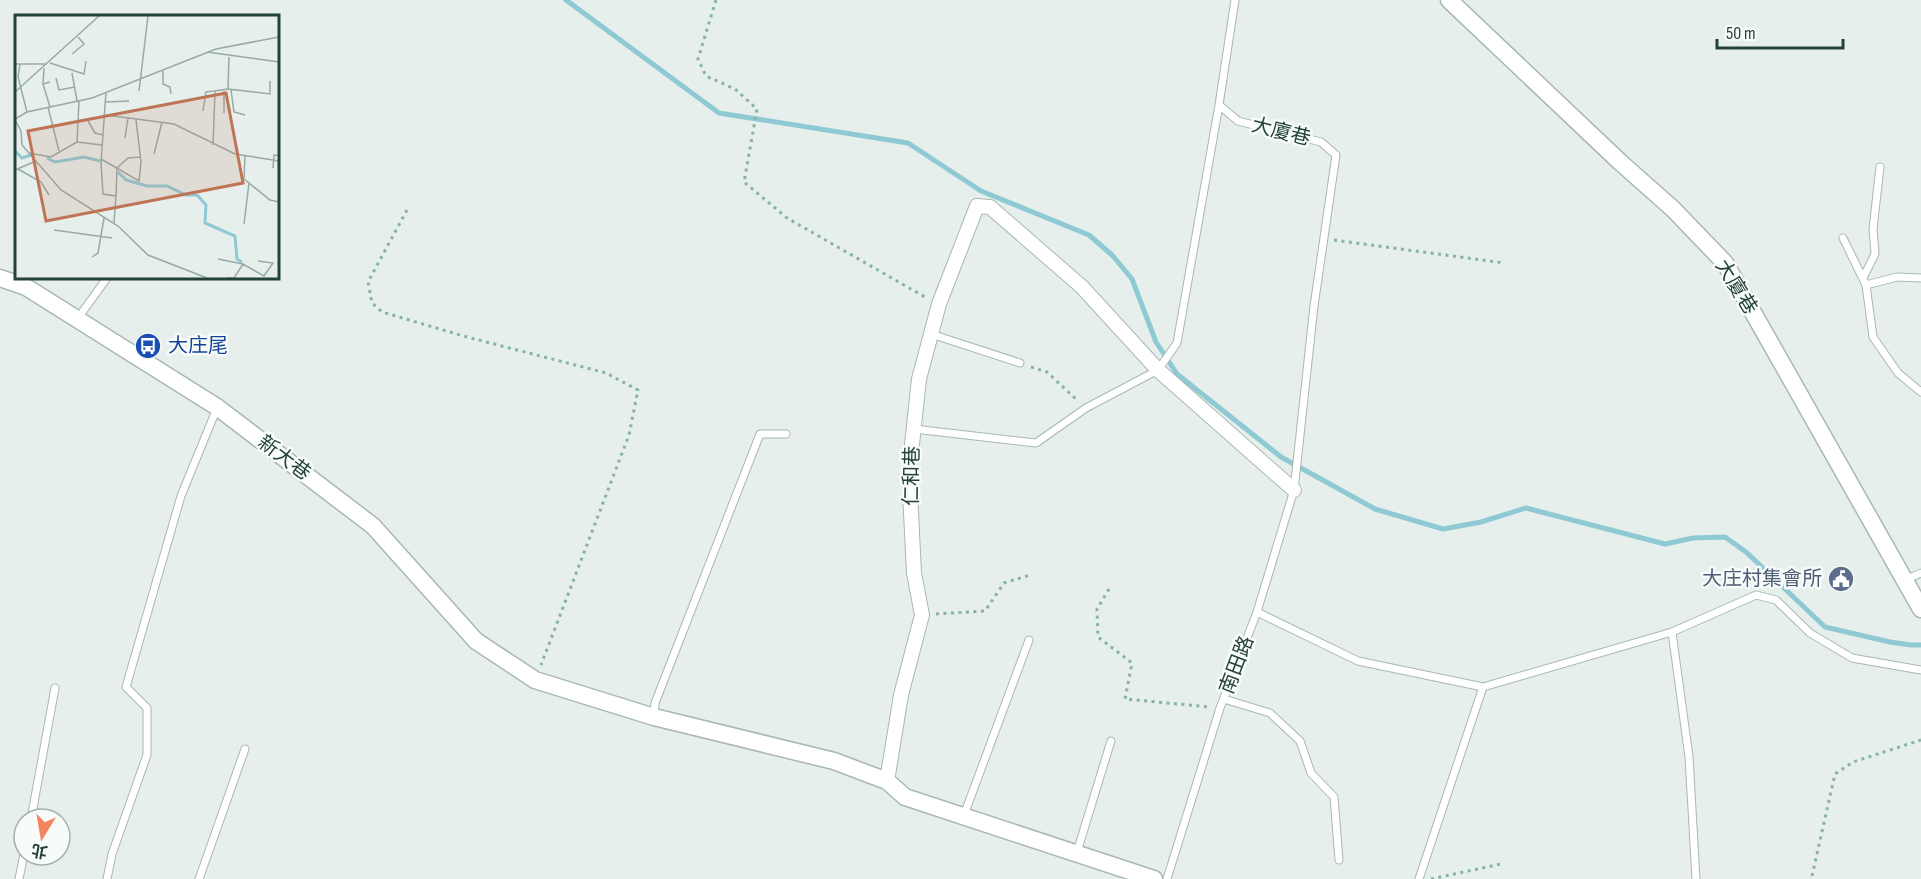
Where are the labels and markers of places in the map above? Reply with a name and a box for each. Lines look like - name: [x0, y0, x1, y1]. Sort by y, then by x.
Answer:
- bus stop icon: 大庄尾: [133, 331, 163, 361]
- place label: 大庄尾: [168, 334, 228, 358]
- public building icon: 大庄村集會所: [1826, 564, 1856, 594]
- place label: 大庄村集會所: [1702, 567, 1822, 591]

